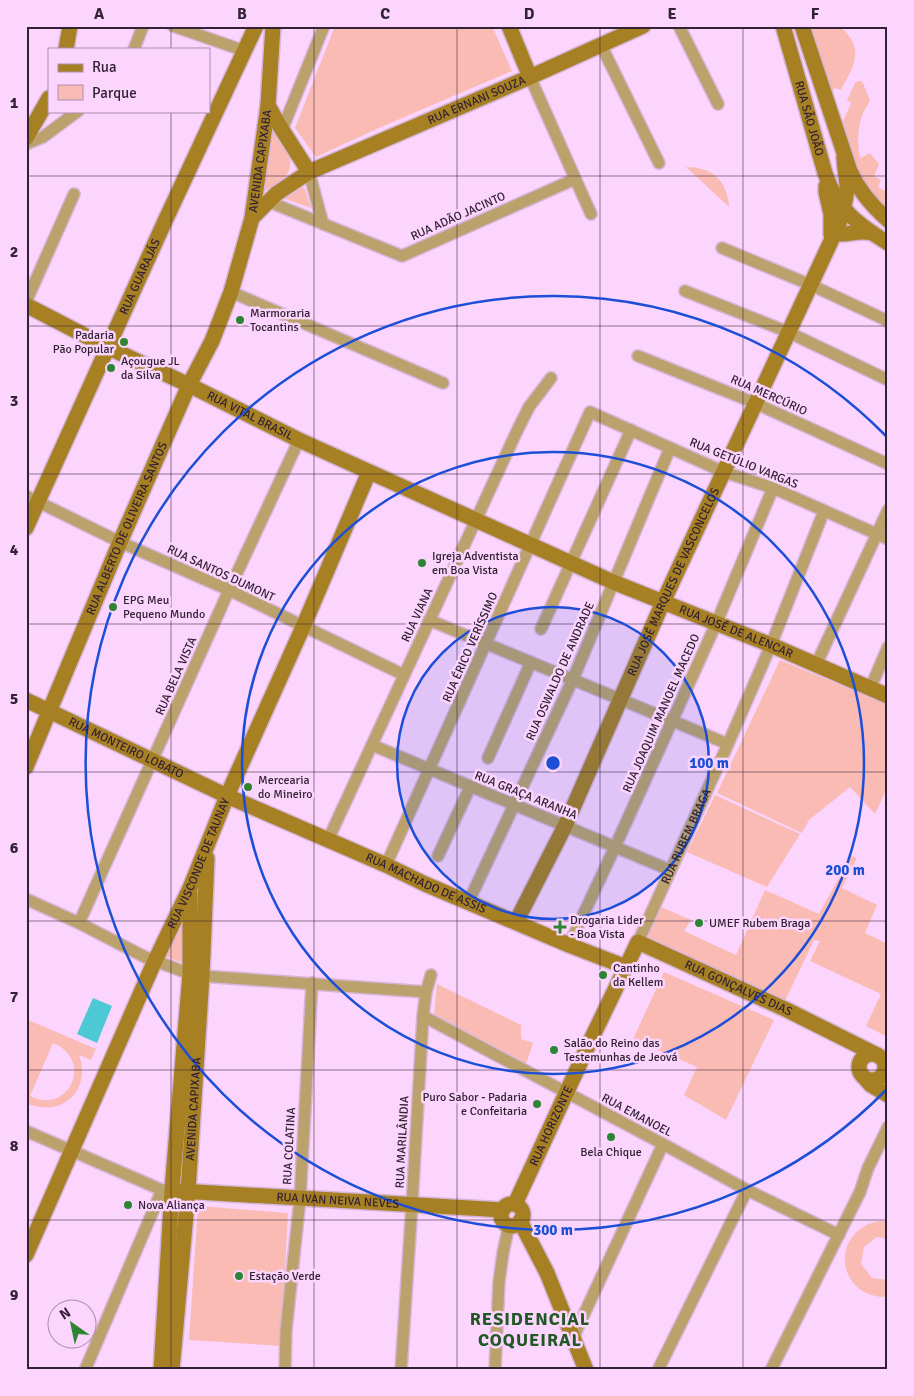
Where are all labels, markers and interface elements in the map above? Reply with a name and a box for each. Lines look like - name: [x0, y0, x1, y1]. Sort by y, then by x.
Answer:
- text: A: [94, 4, 105, 24]
- text: B: [237, 4, 247, 24]
- text: C: [380, 4, 390, 24]
- text: D: [524, 4, 535, 24]
- text: E: [667, 4, 677, 24]
- text: F: [811, 4, 820, 24]
- legend: [48, 48, 210, 112]
- text: Rua: [92, 58, 117, 76]
- street label: RUA ERNANI SOUZA: [426, 73, 529, 128]
- street label: RUA SÃO JOÃO: [791, 79, 827, 158]
- text: Parque: [92, 84, 137, 102]
- text: 1: [10, 93, 19, 113]
- street label: AVENIDA CAPIXABA: [246, 108, 275, 213]
- street label: RUA ADÃO JACINTO: [408, 189, 508, 244]
- street label: RUA GUARAJÁS: [117, 236, 164, 317]
- text: 2: [10, 242, 18, 262]
- place label: Marmoraria Tocantins: [250, 306, 310, 335]
- marker: Marmoraria Tocantins: [234, 314, 246, 326]
- place label: Padaria Pão Popular: [53, 328, 115, 357]
- marker: Padaria Pão Popular: [118, 336, 130, 348]
- place label: Açougue JL da Silva: [121, 354, 180, 383]
- marker: Açougue JL da Silva: [105, 362, 117, 374]
- street label: RUA MERCÚRIO: [728, 372, 809, 419]
- street label: RUA VITAL BRASIL: [204, 388, 296, 444]
- text: 3: [10, 391, 18, 411]
- street label: RUA GETÚLIO VARGAS: [687, 435, 801, 492]
- street label: RUA ALBERTO DE OLIVEIRA SANTOS: [83, 439, 171, 617]
- street label: RUA JOSÉ MARQUES DE VASCONCELOS: [625, 485, 723, 679]
- text: 4: [10, 540, 19, 560]
- street label: RUA SANTOS DUMONT: [165, 542, 277, 605]
- place label: Igreja Adventista em Boa Vista: [432, 549, 519, 578]
- marker: Igreja Adventista em Boa Vista: [416, 557, 428, 569]
- street label: RUA VIANA: [398, 585, 437, 645]
- street label: RUA ÉRICO VERÍSSIMO: [439, 590, 502, 705]
- place label: EPG Meu Pequeno Mundo: [123, 593, 205, 622]
- street label: RUA OSWALDO DE ANDRADE: [523, 599, 598, 743]
- marker: EPG Meu Pequeno Mundo: [107, 601, 119, 613]
- street label: RUA JOSÉ DE ALENCAR: [677, 602, 795, 662]
- street label: RUA JOAQUIM MANOEL MACEDO: [620, 632, 703, 795]
- street label: RUA BELA VISTA: [152, 634, 201, 718]
- text: 5: [10, 689, 18, 709]
- street label: RUA MONTEIRO LOBATO: [66, 714, 186, 782]
- centre of rings: [544, 754, 562, 772]
- text: 100 m: [689, 754, 729, 772]
- street label: RUA GRAÇA ARANHA: [472, 768, 580, 823]
- place label: Mercearia do Mineiro: [258, 773, 312, 802]
- marker: Mercearia do Mineiro: [242, 781, 254, 793]
- street label: RUA RUBEM BRAGA: [658, 786, 715, 887]
- street label: RUA VISCONDE DE TAUNAY: [164, 796, 233, 932]
- text: 6: [10, 838, 19, 858]
- street label: RUA MACHADO DE ASSIS: [363, 850, 489, 917]
- text: 200 m: [825, 861, 865, 879]
- place label: Drogaria Lider - Boa Vista: [570, 913, 644, 942]
- place label: UMEF Rubem Braga: [709, 916, 810, 931]
- marker: UMEF Rubem Braga: [693, 917, 705, 929]
- marker: Drogaria Lider - Boa Vista: [554, 921, 566, 933]
- street label: RUA GONÇALVES DIAS: [682, 957, 795, 1020]
- place label: Cantinho da Kellem: [613, 961, 663, 990]
- marker: Cantinho da Kellem: [597, 969, 609, 981]
- text: 7: [10, 987, 19, 1007]
- place label: Salão do Reino das Testemunhas de Jeová: [564, 1036, 677, 1065]
- marker: Salão do Reino das Testemunhas de Jeová: [548, 1044, 560, 1056]
- street label: AVENIDA CAPIXABA: [183, 1056, 205, 1161]
- street label: RUA HORIZONTE: [526, 1083, 577, 1169]
- place label: Puro Sabor - Padaria e Confeitaria: [423, 1090, 527, 1119]
- street label: RUA EMANOEL: [599, 1091, 675, 1140]
- street label: RUA MARILÂNDIA: [393, 1095, 412, 1189]
- marker: Puro Sabor - Padaria e Confeitaria: [531, 1098, 543, 1110]
- street label: RUA COLATINA: [280, 1106, 299, 1185]
- marker: Bela Chique: [605, 1131, 617, 1143]
- text: 8: [10, 1136, 19, 1156]
- place label: Bela Chique: [580, 1145, 642, 1160]
- street label: RUA IVAN NEIVA NEVES: [276, 1190, 400, 1212]
- place label: Nova Aliança: [138, 1198, 205, 1213]
- marker: Nova Aliança: [122, 1199, 134, 1211]
- text: 300 m: [533, 1221, 573, 1239]
- place label: Estação Verde: [249, 1269, 321, 1284]
- marker: Estação Verde: [233, 1270, 245, 1282]
- text: 9: [10, 1285, 19, 1305]
- north arrow: [48, 1298, 98, 1348]
- text: N: [56, 1304, 74, 1323]
- district label: RESIDENCIAL COQUEIRAL: [470, 1308, 590, 1351]

